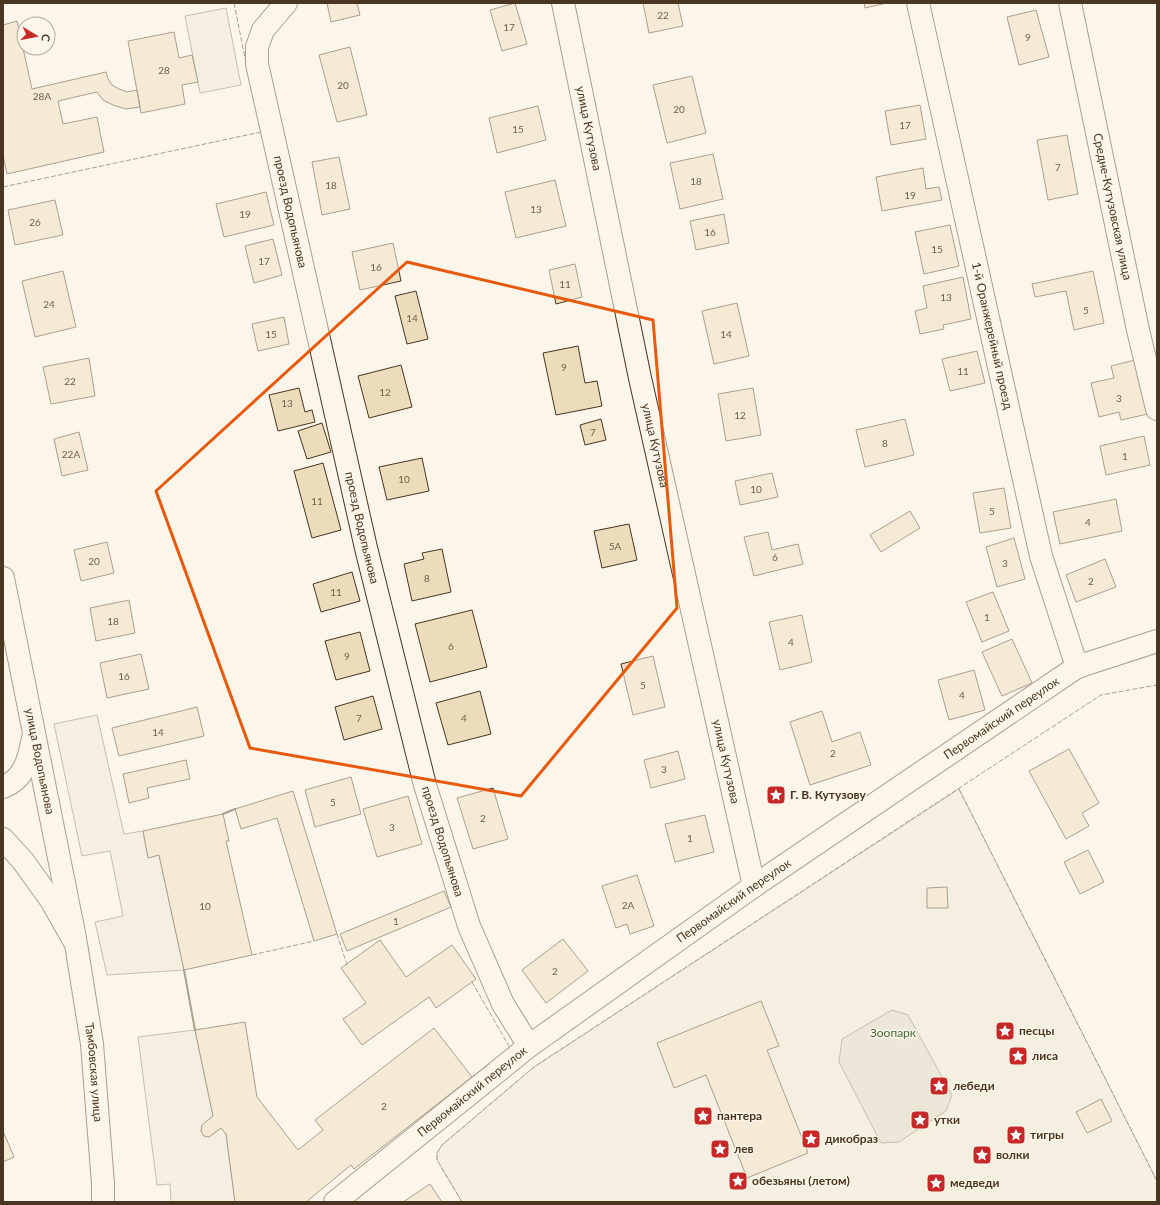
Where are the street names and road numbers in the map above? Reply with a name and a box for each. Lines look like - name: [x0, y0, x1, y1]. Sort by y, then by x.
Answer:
- street label: улица Кутузова: [573, 85, 605, 172]
- street label: Средне-Кутузовская улица: [1090, 132, 1135, 281]
- street label: проезд Водопьянова: [271, 154, 311, 269]
- street label: 1-й Оранжерейный проезд: [969, 261, 1016, 412]
- street label: улица Кутузова: [639, 402, 672, 489]
- street label: проезд Водопьянова: [342, 470, 383, 585]
- street label: Первомайский переулок: [941, 673, 1062, 762]
- street label: улица Водопьянова: [22, 707, 58, 816]
- street label: улица Кутузова: [710, 718, 743, 805]
- street label: проезд Водопьянова: [419, 784, 467, 898]
- street label: Первомайский переулок: [673, 855, 794, 946]
- street label: Тамбовская улица: [82, 1022, 106, 1123]
- street label: Первомайский переулок: [414, 1042, 530, 1140]

